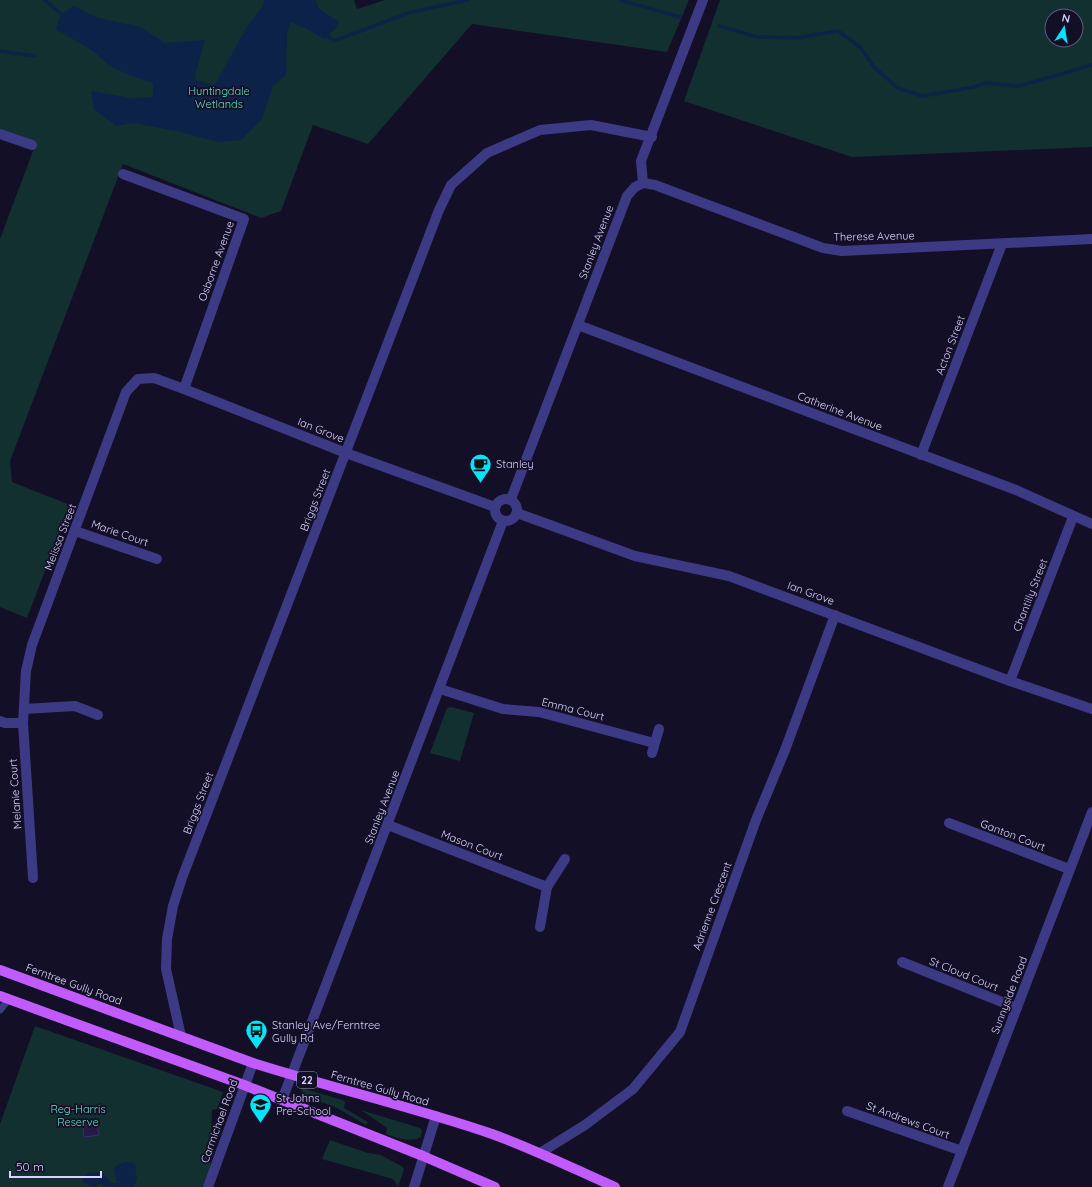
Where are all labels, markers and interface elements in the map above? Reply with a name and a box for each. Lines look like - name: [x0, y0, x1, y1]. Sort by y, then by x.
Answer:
- north arrow: [1044, 8, 1084, 48]
- text: N: [1061, 11, 1071, 26]
- park label: Huntingdale Wetlands: [188, 84, 250, 111]
- street label: Stanley Avenue: [575, 203, 617, 281]
- street label: Osborne Avenue: [195, 219, 237, 303]
- street label: Therese Avenue: [833, 228, 915, 244]
- street label: Acton Street: [932, 313, 968, 377]
- street label: Catherine Avenue: [796, 388, 884, 434]
- street label: Ian Grove: [296, 414, 346, 446]
- cafe icon: Stanley: [467, 451, 493, 484]
- place label: Stanley: [496, 457, 534, 471]
- street label: Briggs Street: [297, 467, 333, 533]
- street label: Melissa Street: [41, 501, 79, 572]
- street label: Marie Court: [90, 517, 151, 549]
- street label: Chantilly Street: [1010, 556, 1050, 633]
- street label: Ian Grove: [786, 578, 836, 608]
- street label: Emma Court: [540, 694, 606, 724]
- street label: Melanie Court: [6, 758, 24, 830]
- street label: Stanley Avenue: [361, 768, 403, 846]
- street label: Briggs Street: [180, 770, 216, 836]
- street label: Ganton Court: [978, 816, 1048, 854]
- street label: Mason Court: [439, 827, 505, 863]
- street label: Adrienne Crescent: [690, 860, 735, 952]
- street label: St Cloud Court: [927, 954, 1001, 994]
- street label: Sunnyside Road: [988, 954, 1030, 1036]
- street label: Ferntree Gully Road: [24, 960, 124, 1008]
- bus stop icon: Stanley Ave/Ferntree Gully Rd: [243, 1018, 269, 1051]
- place label: Stanley Ave/Ferntree Gully Rd: [272, 1018, 380, 1045]
- street label: Ferntree Gully Road: [329, 1067, 431, 1109]
- road number: 22: [297, 1072, 317, 1088]
- street label: Carmichael Road: [197, 1077, 241, 1165]
- school or university icon: St Johns Pre-School: [248, 1091, 274, 1124]
- place label: St Johns Pre-School: [276, 1091, 331, 1118]
- street label: St Andrews Court: [864, 1098, 952, 1142]
- park label: Reg-Harris Reserve: [50, 1102, 106, 1129]
- scale bar: [10, 1153, 101, 1179]
- text: 50 m: [16, 1159, 44, 1174]

